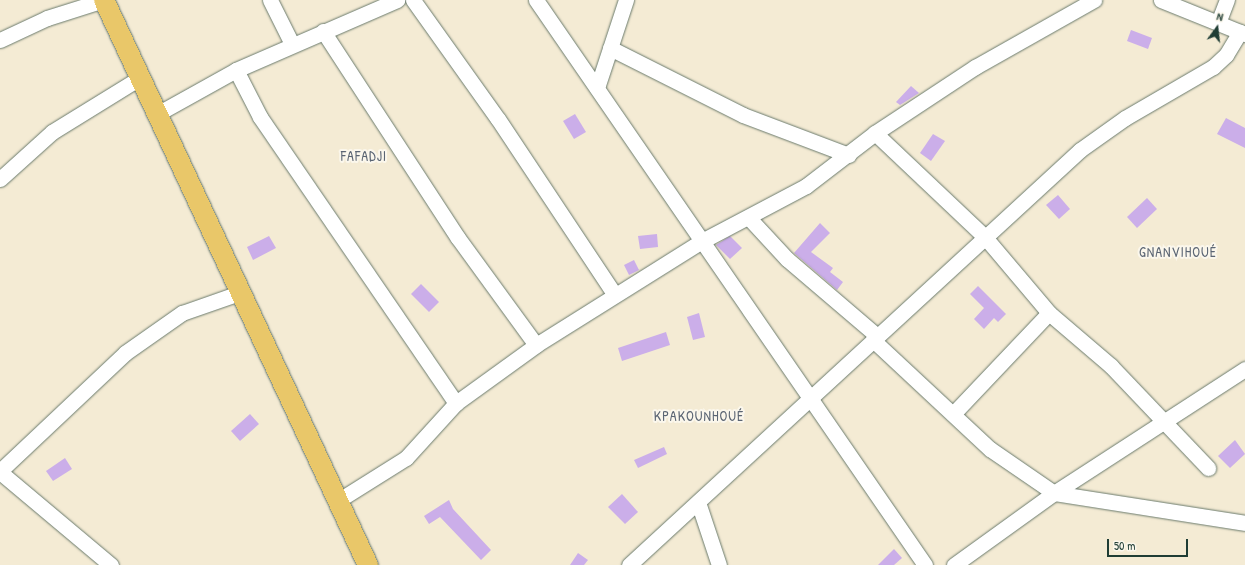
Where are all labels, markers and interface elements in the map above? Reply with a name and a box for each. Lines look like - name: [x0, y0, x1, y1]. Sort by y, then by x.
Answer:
- north arrow: [1197, 8, 1237, 48]
- text: N: [1215, 9, 1225, 24]
- district label: FAFADJI: [341, 148, 387, 164]
- district label: GNANVIHOUÉ: [1139, 244, 1217, 260]
- district label: KPAKOUNHOUÉ: [654, 408, 744, 424]
- scale bar: [1109, 531, 1190, 557]
- text: 50 m: [1114, 537, 1135, 554]

